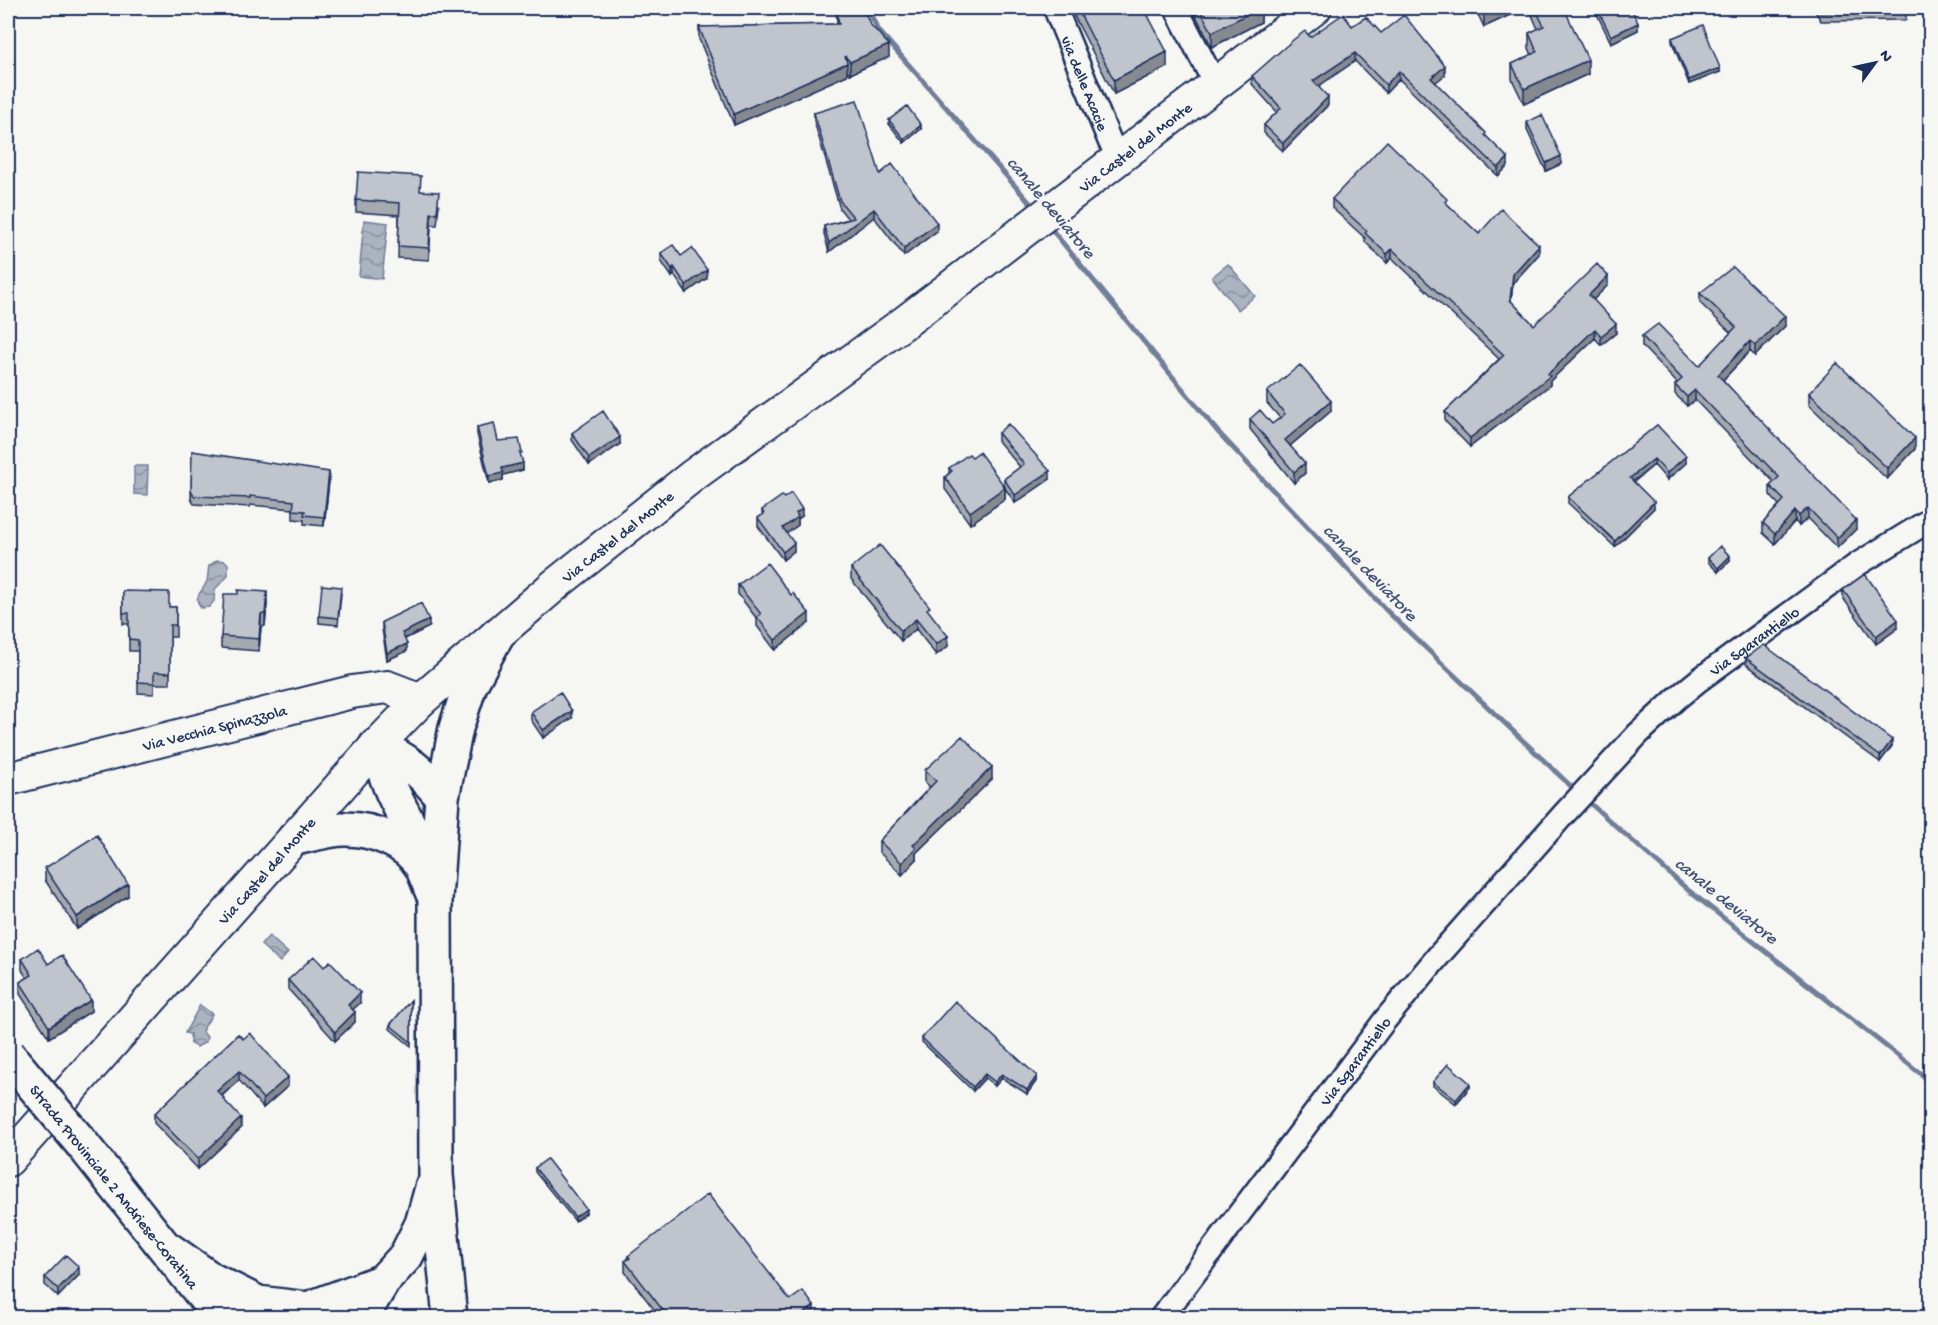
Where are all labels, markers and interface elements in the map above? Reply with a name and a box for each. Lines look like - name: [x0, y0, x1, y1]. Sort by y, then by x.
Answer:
- north arrow: [1845, 33, 1905, 93]
- street label: via delle Acacie: [1055, 34, 1111, 135]
- text: N: [1874, 47, 1896, 67]
- street label: Via Castel del Monte: [1076, 99, 1198, 199]
- water label: canale deviatore: [1001, 154, 1099, 264]
- street label: Via Castel del Monte: [559, 488, 679, 589]
- water label: canale deviatore: [1318, 521, 1421, 627]
- street label: Via Sgarantiello: [1706, 604, 1804, 682]
- street label: Via Vecchia Spinazzola: [140, 703, 290, 758]
- street label: Via Castel del Monte: [215, 814, 322, 931]
- water label: canale deviatore: [1670, 854, 1782, 950]
- street label: Via Sgarantiello: [1317, 1015, 1397, 1112]
- street label: Strada Provinciale 2 Andriese-Coratina: [24, 1082, 201, 1295]

